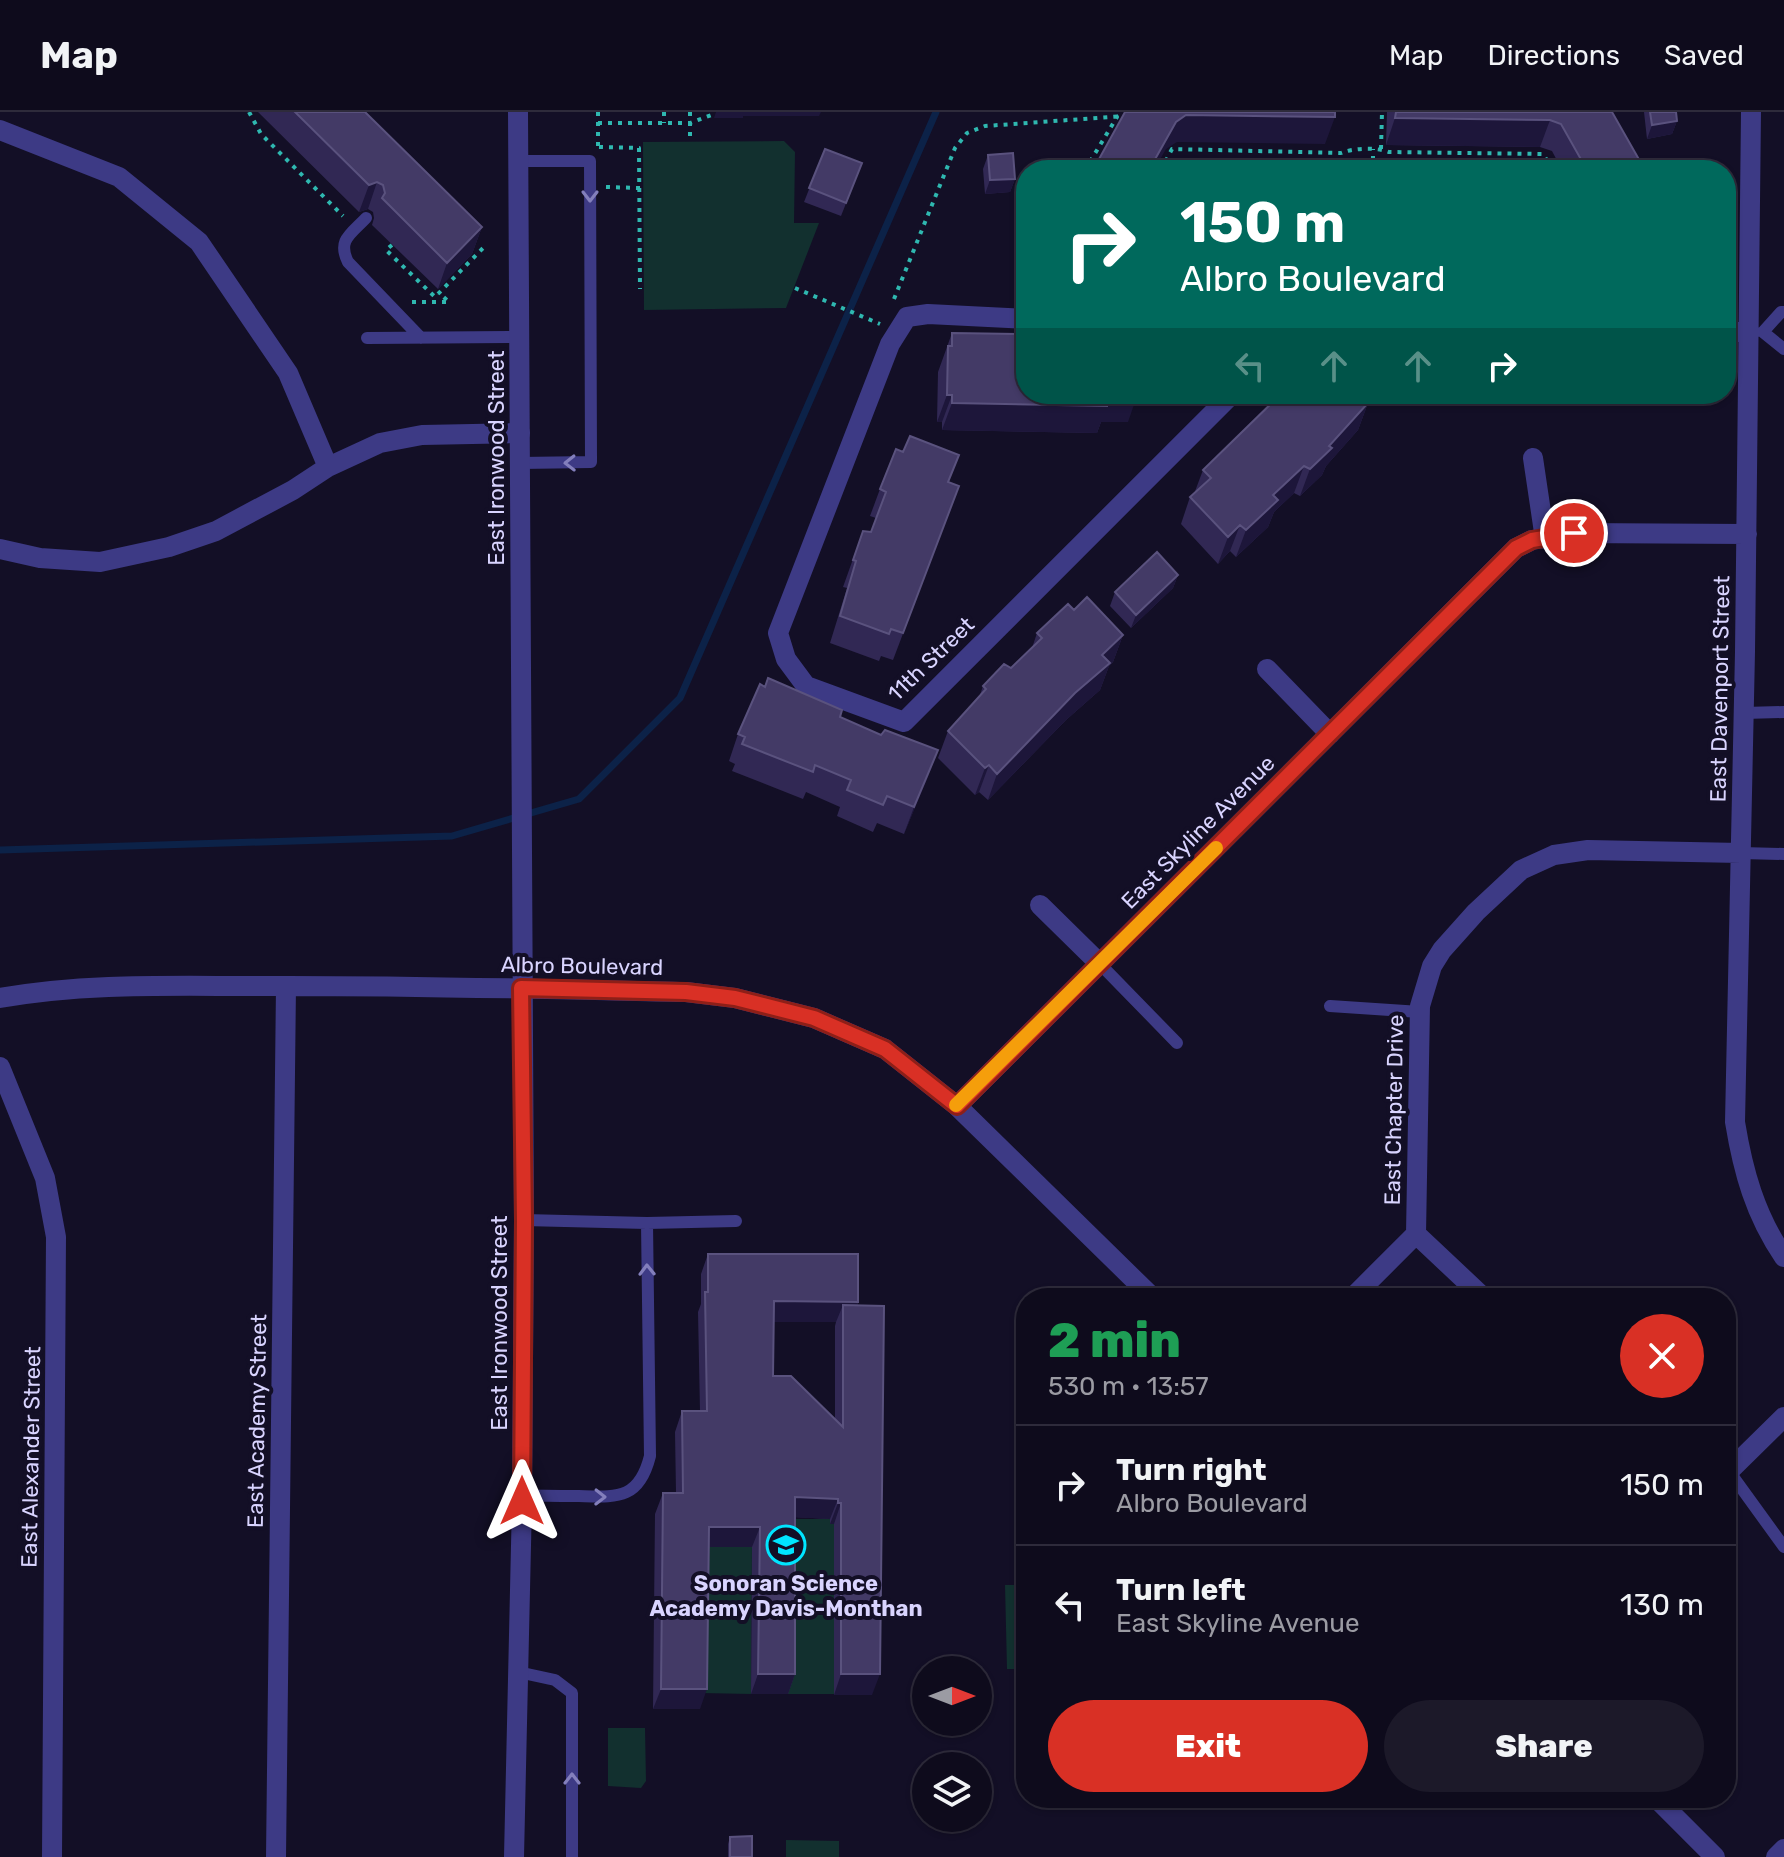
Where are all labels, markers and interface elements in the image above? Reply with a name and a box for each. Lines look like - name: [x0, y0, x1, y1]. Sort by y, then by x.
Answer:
- text: Map: [40, 32, 118, 78]
- text: Map: [1389, 39, 1443, 72]
- text: Directions: [1487, 39, 1620, 72]
- text: Saved: [1664, 39, 1744, 72]
- one-way arrow: [581, 190, 599, 203]
- text: 150 m: [1180, 190, 1345, 256]
- icon: right: [1048, 192, 1152, 296]
- text: Albro Boulevard: [1180, 257, 1446, 300]
- icon: left: [1228, 344, 1272, 388]
- icon: ahead: [1312, 344, 1356, 388]
- icon: ahead: [1396, 344, 1440, 388]
- icon: right: [1480, 344, 1524, 388]
- street label: East Ironwood Street: [483, 350, 510, 566]
- one-way arrow: [563, 454, 576, 472]
- pin: [1540, 499, 1608, 567]
- icon: arrive: [1552, 511, 1596, 555]
- street label: East Davenport Street: [1705, 575, 1735, 803]
- street label: 11th Street: [882, 611, 980, 707]
- street label: East Skyline Avenue: [1116, 750, 1280, 914]
- street label: Albro Boulevard: [501, 951, 663, 981]
- street label: East Chapter Drive: [1379, 1014, 1409, 1206]
- street label: East Ironwood Street: [486, 1215, 513, 1431]
- one-way arrow: [639, 1263, 656, 1276]
- text: 2 min: [1048, 1312, 1181, 1369]
- street label: East Academy Street: [242, 1313, 272, 1528]
- button: close: [1620, 1314, 1704, 1398]
- street label: East Alexander Street: [16, 1346, 46, 1568]
- text: 530 m · 13:57: [1048, 1371, 1209, 1402]
- text: Turn right: [1116, 1452, 1267, 1488]
- position arrow: [480, 1459, 564, 1543]
- icon: right: [1048, 1463, 1092, 1507]
- text: 150 m: [1620, 1467, 1704, 1503]
- one-way arrow: [594, 1488, 607, 1505]
- text: Albro Boulevard: [1116, 1488, 1308, 1519]
- school or university icon: Sonoran Science Academy Davis-Monthan: [765, 1524, 807, 1566]
- place label: Sonoran Science Academy Davis-Monthan: [649, 1570, 923, 1622]
- text: Turn left: [1116, 1572, 1246, 1608]
- icon: left: [1048, 1583, 1092, 1627]
- text: 130 m: [1620, 1587, 1704, 1623]
- text: East Skyline Avenue: [1116, 1608, 1360, 1639]
- north arrow: [912, 1656, 992, 1736]
- map controls: [912, 1656, 992, 1832]
- button: Exit: [1048, 1700, 1368, 1792]
- button: Share: [1384, 1700, 1704, 1792]
- button: layers: [912, 1752, 992, 1832]
- one-way arrow: [563, 1772, 581, 1785]

